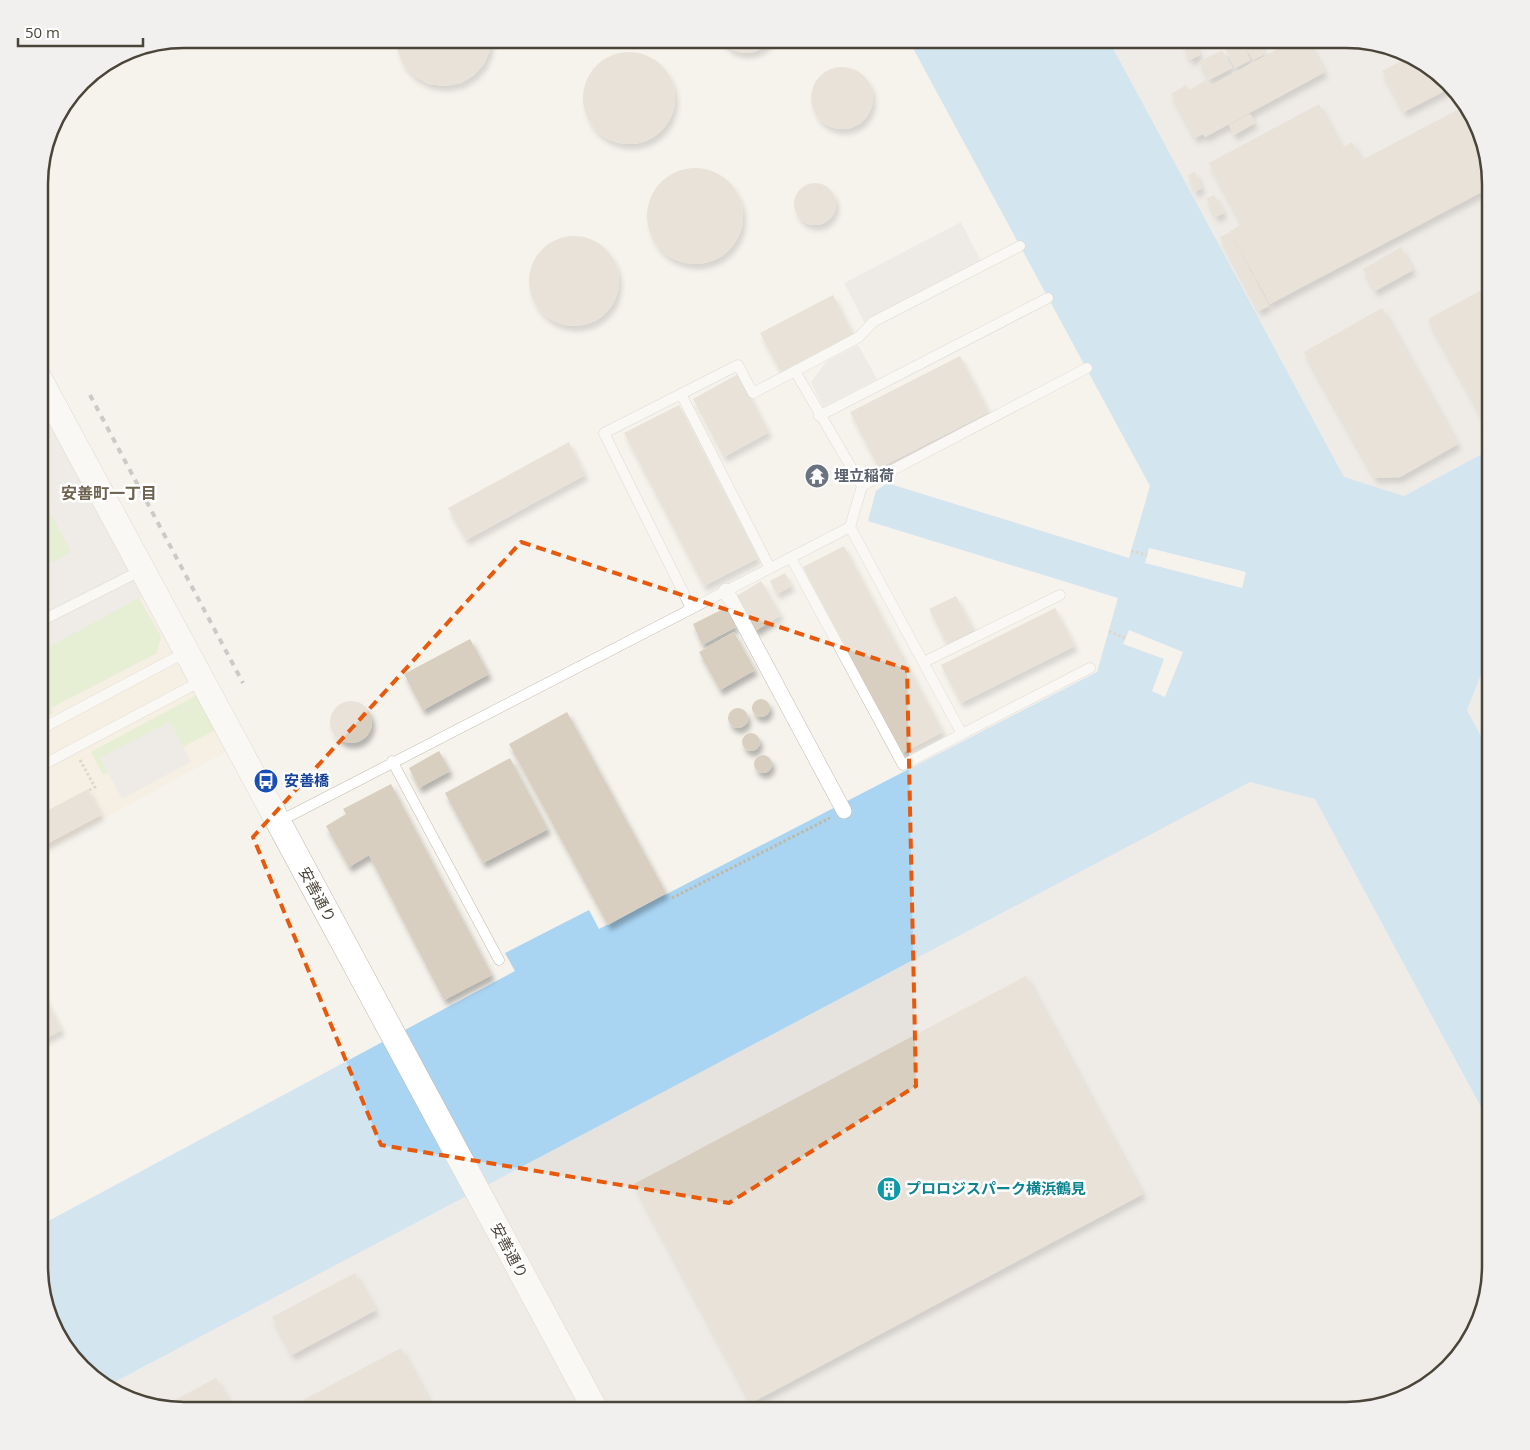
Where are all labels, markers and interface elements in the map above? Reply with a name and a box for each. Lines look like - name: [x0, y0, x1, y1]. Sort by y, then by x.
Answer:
- scale bar: [18, 15, 142, 47]
- text: 50 m: [25, 22, 60, 42]
- temple icon: 埋立稲荷: [804, 463, 830, 489]
- place label: 埋立稲荷: [834, 465, 894, 485]
- district label: 安善町一丁目: [61, 482, 157, 504]
- bus stop icon: 安善橋: [253, 768, 279, 794]
- place label: 安善橋: [284, 770, 330, 790]
- street label: 安善通り: [295, 863, 341, 926]
- building icon: プロロジスパーク横浜鶴見: [876, 1176, 902, 1202]
- place label: プロロジスパーク横浜鶴見: [906, 1178, 1086, 1198]
- street label: 安善通り: [487, 1219, 533, 1282]

